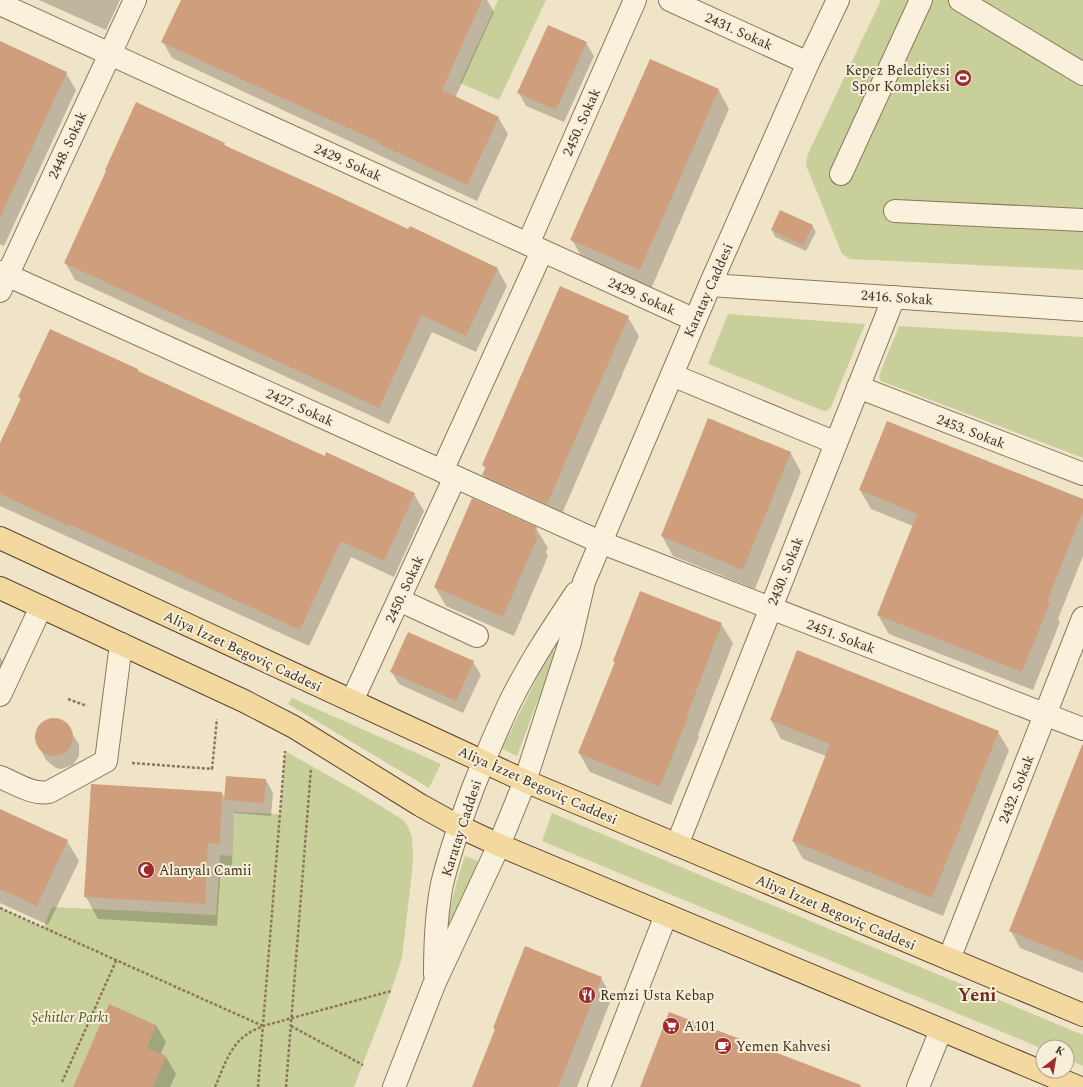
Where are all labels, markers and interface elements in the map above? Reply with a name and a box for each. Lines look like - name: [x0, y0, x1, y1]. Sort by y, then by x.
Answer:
- street label: 2431. Sokak: [701, 7, 776, 56]
- place label: Kepez Belediyesi Spor Kompleksi: [845, 60, 950, 97]
- sports icon: Kepez Belediyesi Spor Kompleksi: [953, 68, 973, 88]
- street label: 2450. Sokak: [557, 85, 606, 160]
- street label: 2448. Sokak: [43, 108, 92, 182]
- street label: 2429. Sokak: [310, 138, 385, 187]
- street label: Karatay Caddesi: [678, 240, 739, 341]
- street label: 2429. Sokak: [604, 272, 679, 321]
- street label: 2416. Sokak: [860, 284, 934, 311]
- street label: 2427. Sokak: [262, 383, 337, 432]
- street label: 2453. Sokak: [933, 409, 1009, 454]
- street label: 2430. Sokak: [762, 533, 809, 609]
- street label: 2450. Sokak: [380, 552, 429, 626]
- street label: Aliya İzzet Begoviç Caddesi: [160, 606, 325, 697]
- street label: 2451. Sokak: [803, 614, 879, 659]
- street label: Aliya İzzet Begoviç Caddesi: [455, 741, 621, 830]
- street label: 2432. Sokak: [993, 751, 1040, 827]
- street label: Karatay Caddesi: [436, 777, 487, 879]
- mosque icon: Alanyalı Camii: [136, 860, 156, 880]
- place label: Alanyalı Camii: [159, 860, 252, 881]
- street label: Aliya İzzet Begoviç Caddesi: [752, 869, 919, 956]
- district label: Yeni: [958, 982, 996, 1009]
- restaurant icon: Remzi Usta Kebap: [577, 985, 597, 1005]
- place label: Remzi Usta Kebap: [600, 985, 714, 1006]
- park label: Şehitler Parkı: [31, 1007, 109, 1028]
- supermarket icon: A101: [661, 1016, 681, 1036]
- place label: A101: [684, 1016, 716, 1037]
- cafe icon: Yemen Kahvesi: [713, 1036, 733, 1056]
- place label: Yemen Kahvesi: [736, 1036, 831, 1057]
- north arrow: [1035, 1039, 1075, 1079]
- text: K: [1052, 1041, 1068, 1061]

